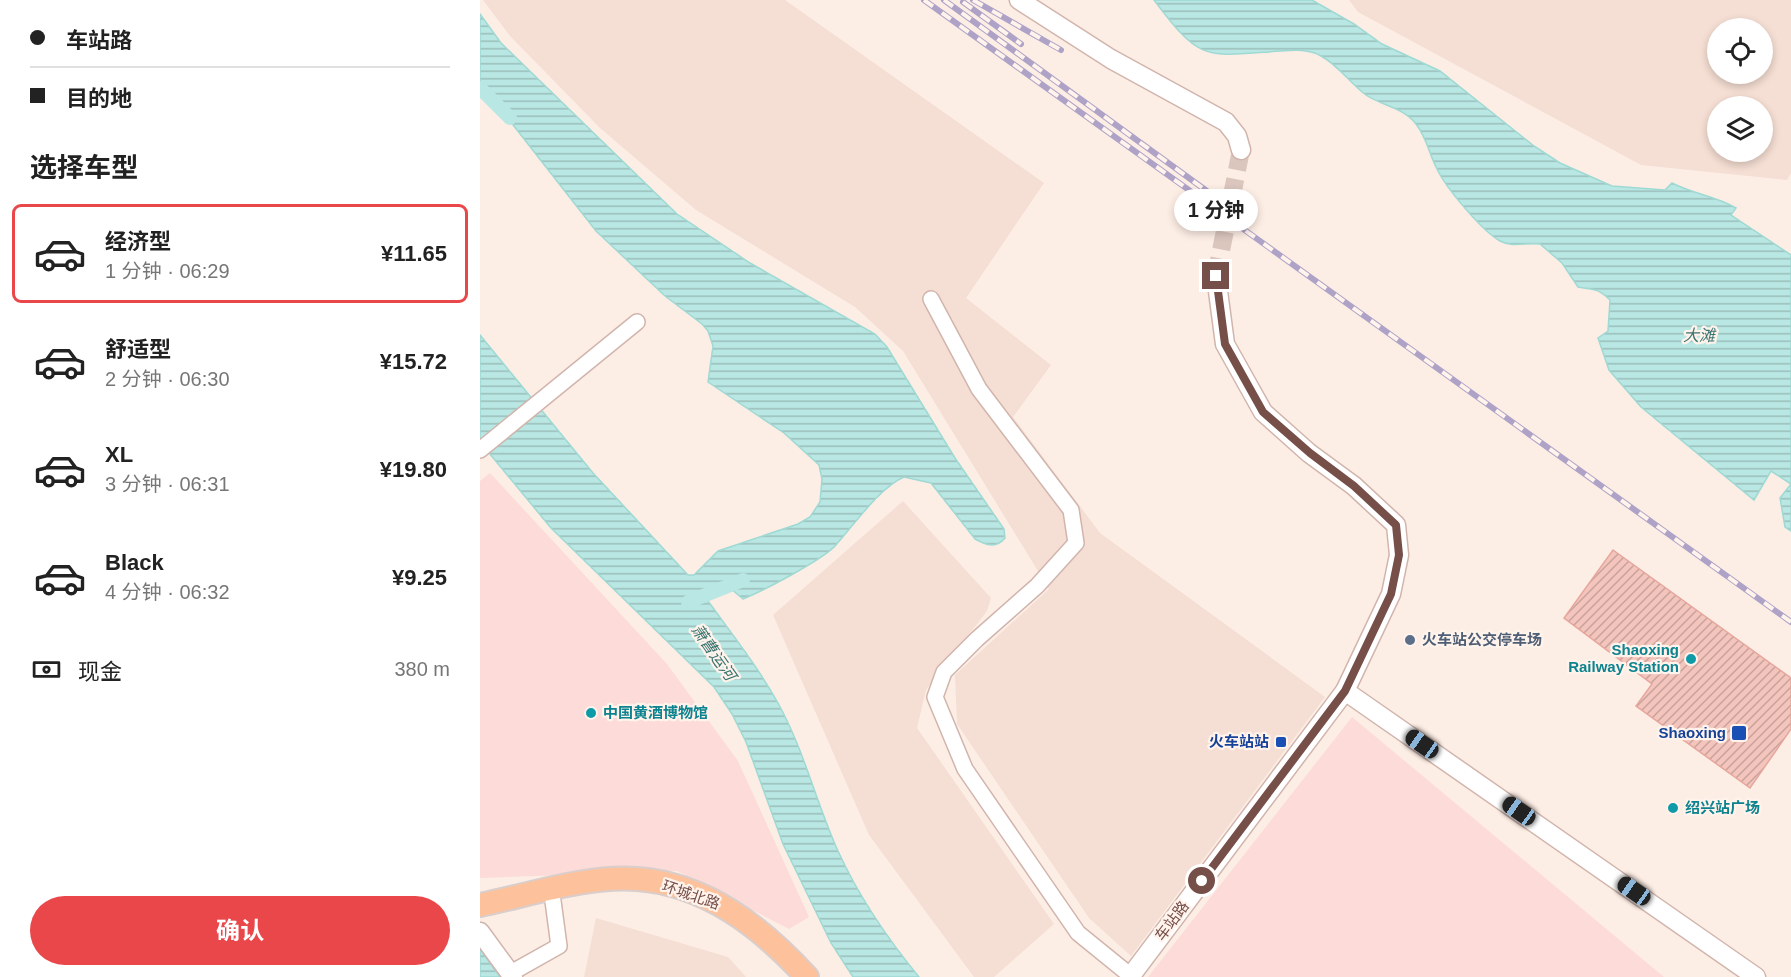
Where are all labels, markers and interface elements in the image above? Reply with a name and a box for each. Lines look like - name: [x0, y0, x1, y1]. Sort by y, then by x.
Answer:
- map controls: [1707, 18, 1773, 162]
- button: locate: [1707, 18, 1773, 84]
- text: 车站路: [66, 28, 132, 53]
- text: 目的地: [66, 86, 132, 111]
- button: layers: [1707, 96, 1773, 162]
- text: 选择车型: [30, 153, 138, 183]
- callout: 1 分钟: [1174, 189, 1258, 231]
- text: 1 分钟: [1188, 199, 1244, 221]
- icon: car: [33, 227, 87, 281]
- text: 经济型: [105, 229, 171, 254]
- text: ¥11.65: [381, 241, 447, 266]
- text: 1 分钟 · 06:29: [105, 260, 230, 282]
- route end: [1202, 262, 1229, 289]
- water label: 大滩: [1683, 327, 1717, 344]
- icon: car: [33, 335, 87, 389]
- text: 舒适型: [105, 337, 171, 362]
- text: ¥15.72: [380, 349, 447, 374]
- text: 2 分钟 · 06:30: [105, 368, 230, 390]
- text: XL: [105, 442, 133, 467]
- icon: car: [33, 443, 87, 497]
- text: ¥19.80: [380, 457, 447, 482]
- text: 3 分钟 · 06:31: [105, 473, 230, 495]
- text: Black: [105, 550, 164, 575]
- icon: car: [33, 551, 87, 605]
- text: ¥9.25: [392, 565, 447, 590]
- text: 4 分钟 · 06:32: [105, 581, 230, 603]
- water label: 萧曹运河: [688, 621, 741, 686]
- place label: 火车站公交停车场: [1422, 631, 1542, 648]
- marker: 火车站公交停车场: [1403, 633, 1417, 647]
- place label: Shaoxing Railway Station: [1568, 641, 1679, 675]
- marker: Shaoxing Railway Station: [1684, 652, 1698, 666]
- icon: cash: [30, 653, 63, 686]
- text: 380 m: [394, 658, 450, 680]
- text: 现金: [78, 659, 122, 684]
- place label: 中国黄酒博物馆: [603, 704, 708, 721]
- marker: 中国黄酒博物馆: [584, 706, 598, 720]
- place label: Shaoxing: [1658, 724, 1726, 741]
- marker: Shaoxing: [1730, 724, 1748, 742]
- car: [1402, 726, 1442, 762]
- place label: 火车站站: [1209, 733, 1269, 750]
- marker: 火车站站: [1274, 735, 1288, 749]
- car: [1499, 793, 1539, 829]
- place label: 绍兴站广场: [1685, 799, 1760, 816]
- marker: 绍兴站广场: [1666, 801, 1680, 815]
- route start: [1188, 867, 1215, 894]
- car: [1614, 873, 1654, 909]
- street label: 环城北路: [660, 877, 722, 912]
- button: 确认: [30, 896, 450, 965]
- street label: 车站路: [1151, 898, 1192, 944]

